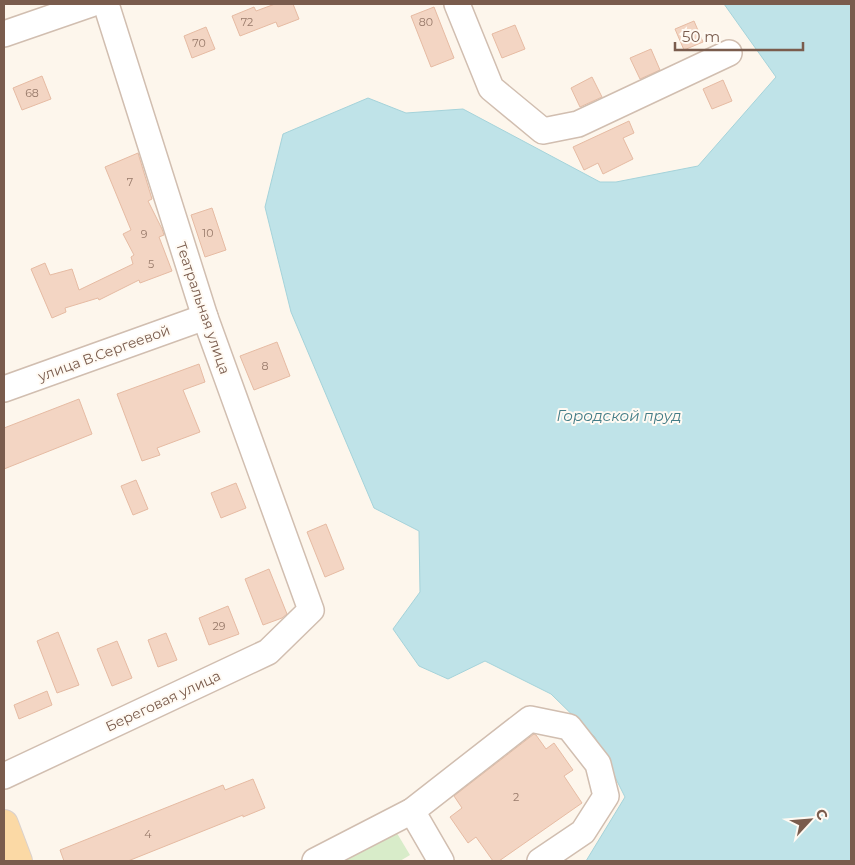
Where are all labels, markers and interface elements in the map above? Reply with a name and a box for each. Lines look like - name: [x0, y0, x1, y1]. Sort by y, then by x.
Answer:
- house number: 72: [241, 15, 253, 29]
- house number: 80: [419, 15, 433, 29]
- scale bar: [675, 20, 802, 52]
- text: 50 m: [682, 27, 720, 46]
- house number: 70: [192, 36, 206, 50]
- house number: 68: [25, 86, 39, 100]
- house number: 7: [127, 175, 133, 189]
- house number: 10: [202, 226, 214, 240]
- house number: 9: [141, 227, 148, 241]
- street label: Театральная улица: [172, 240, 234, 376]
- house number: 5: [148, 257, 154, 271]
- street label: улица В.Сергеевой: [35, 321, 172, 386]
- house number: 8: [261, 359, 269, 373]
- water label: Городской пруд: [557, 406, 681, 425]
- house number: 29: [213, 619, 226, 633]
- street label: Береговая улица: [103, 666, 223, 736]
- house number: 2: [513, 790, 519, 804]
- north arrow: [785, 795, 835, 845]
- text: С: [811, 806, 832, 823]
- house number: 4: [144, 827, 152, 841]

